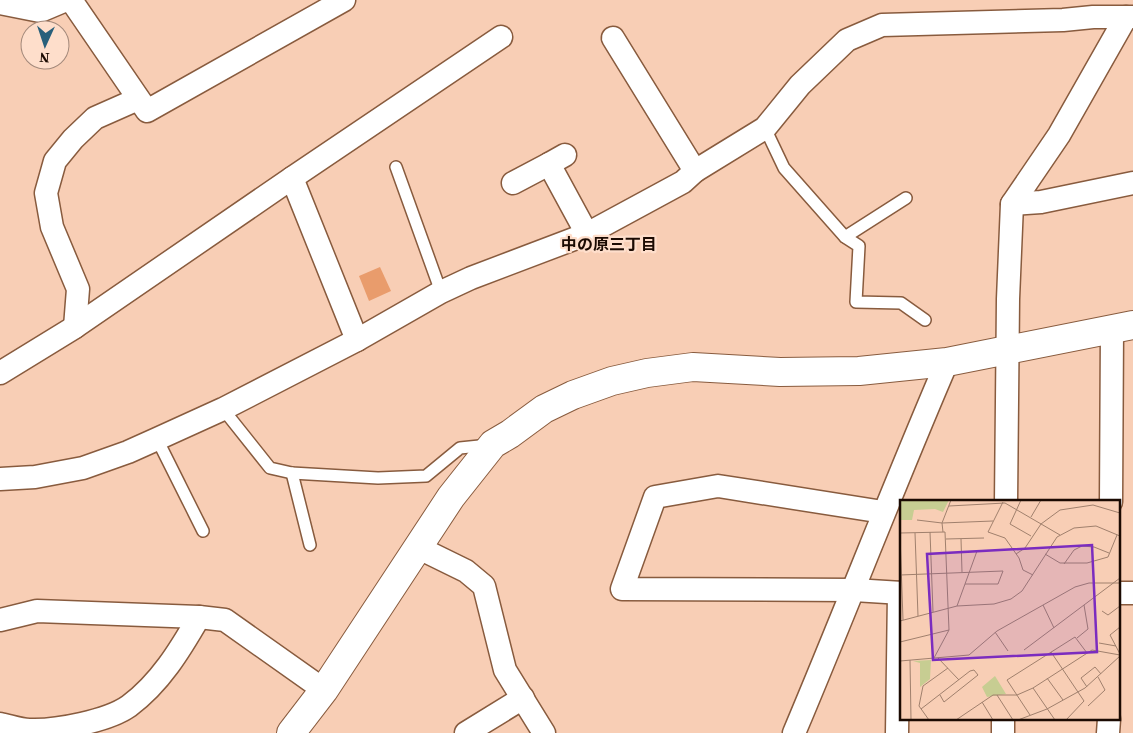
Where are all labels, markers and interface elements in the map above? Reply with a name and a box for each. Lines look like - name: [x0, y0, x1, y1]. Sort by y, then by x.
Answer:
- north arrow: [20, 20, 70, 70]
- text: N: [39, 48, 50, 68]
- district label: 中の原三丁目: [561, 233, 657, 255]
- inset map: [900, 500, 1120, 720]

